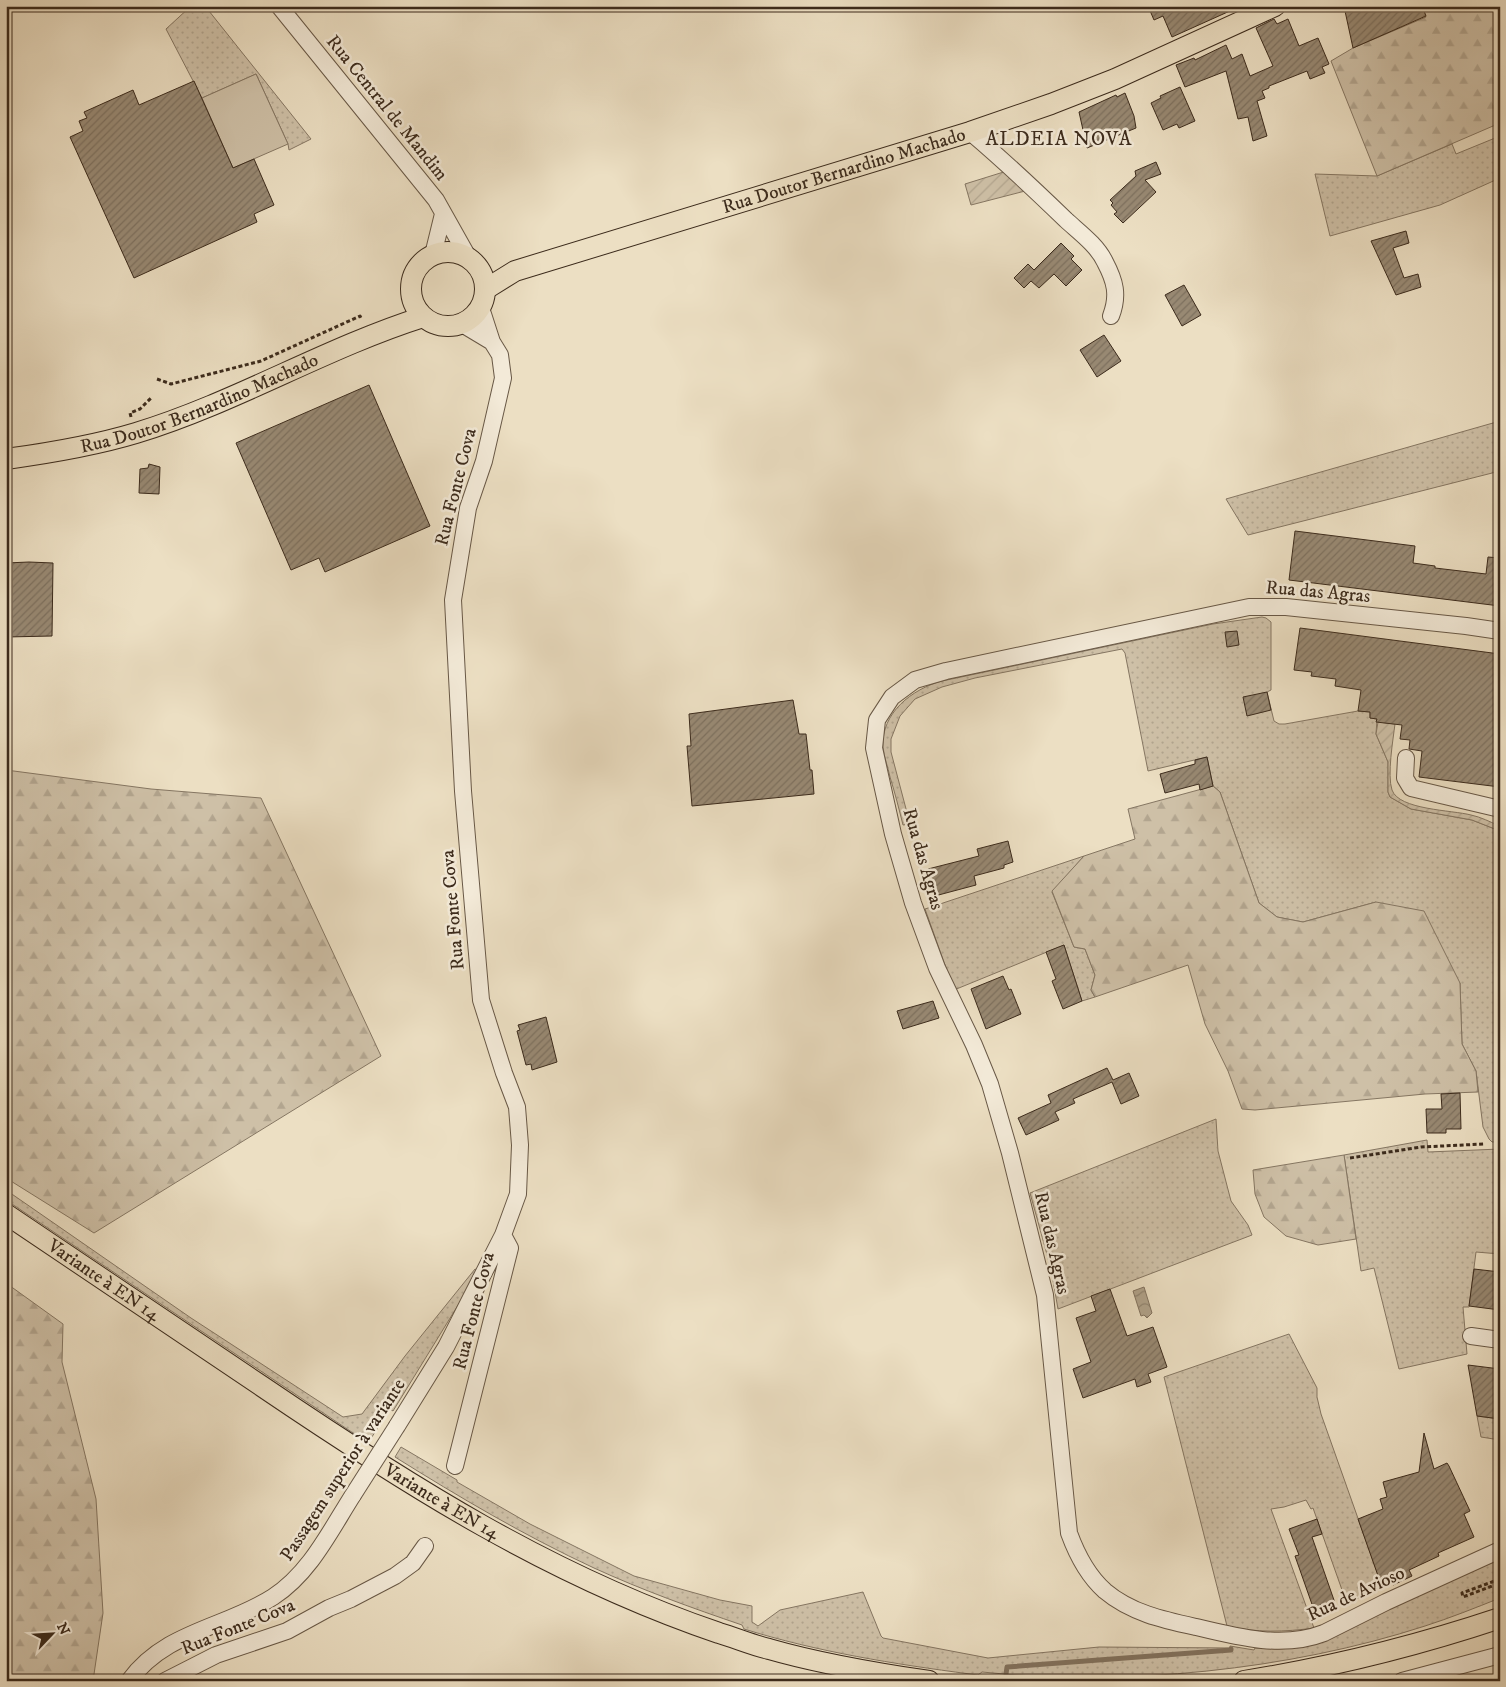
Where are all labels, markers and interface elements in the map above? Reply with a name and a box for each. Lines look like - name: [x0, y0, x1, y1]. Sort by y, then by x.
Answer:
- street label: Rua Central de Mandim: [321, 31, 453, 185]
- street label: Rua Doutor Bernardino Machado: [719, 123, 968, 219]
- district label: ALDEIA NOVA: [986, 127, 1132, 152]
- street label: Rua Doutor Bernardino Machado: [78, 348, 322, 458]
- street label: Rua Fonte Cova: [430, 426, 482, 548]
- street label: Rua das Agras: [1265, 576, 1371, 608]
- street label: Rua das Agras: [898, 805, 948, 913]
- street label: Rua Fonte Cova: [436, 849, 470, 971]
- street label: Rua das Agras: [1029, 1189, 1075, 1297]
- street label: Variante à EN 14: [43, 1234, 165, 1326]
- street label: Rua Fonte Cova: [448, 1250, 500, 1372]
- street label: Passagem superior à variante: [275, 1374, 411, 1566]
- street label: Variante à EN 14: [379, 1458, 504, 1545]
- street label: Rua de Avioso: [1303, 1561, 1409, 1627]
- street label: Rua Fonte Cova: [178, 1594, 298, 1660]
- north arrow: [28, 1610, 78, 1660]
- text: N: [52, 1620, 74, 1638]

